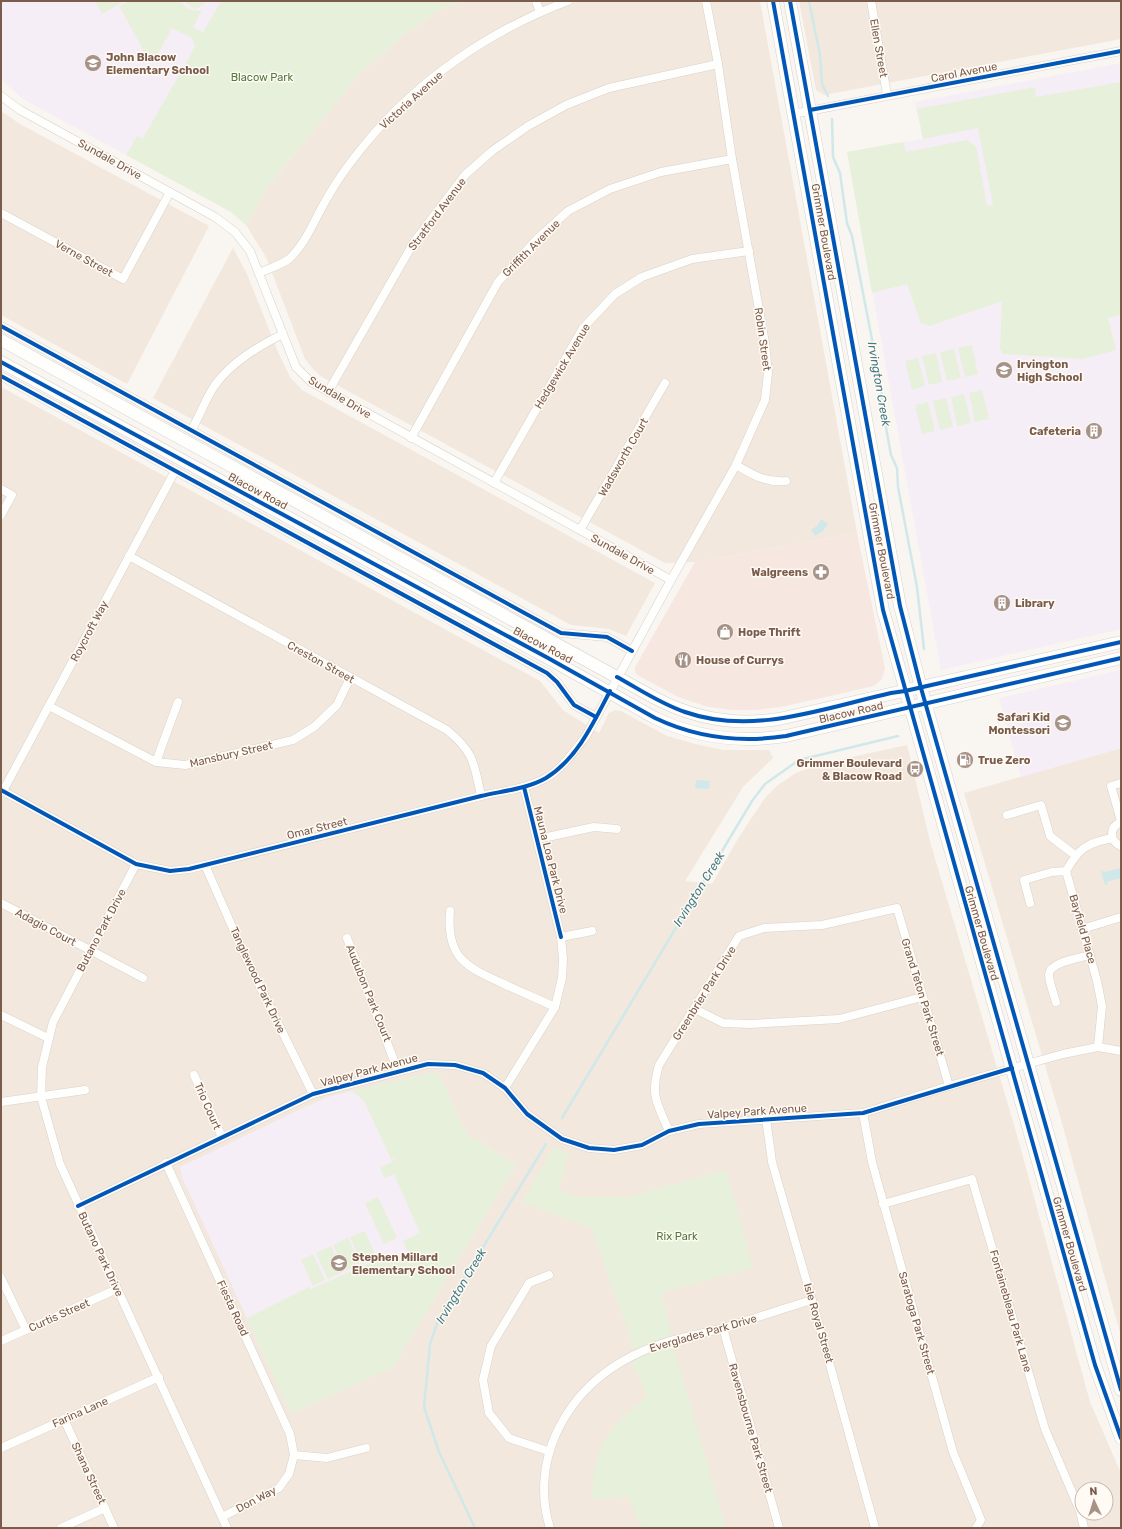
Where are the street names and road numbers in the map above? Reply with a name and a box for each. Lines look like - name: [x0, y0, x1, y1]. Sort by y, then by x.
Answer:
- street label: Ellen Street: [867, 18, 890, 79]
- street label: Carol Avenue: [930, 60, 998, 85]
- street label: Victoria Avenue: [377, 69, 446, 132]
- street label: Sundale Drive: [76, 137, 144, 182]
- street label: Stratford Avenue: [406, 175, 469, 253]
- street label: Grimmer Boulevard: [809, 183, 838, 282]
- street label: Griffith Avenue: [500, 217, 563, 280]
- street label: Verne Street: [52, 237, 116, 280]
- street label: Robin Street: [752, 307, 773, 372]
- street label: Hedgewick Avenue: [532, 321, 593, 411]
- street label: Sundale Drive: [306, 374, 373, 421]
- street label: Wadsworth Court: [596, 415, 651, 499]
- street label: Blacow Road: [226, 470, 290, 513]
- street label: Grimmer Boulevard: [866, 502, 897, 601]
- street label: Sundale Drive: [589, 532, 657, 577]
- street label: Roycroft Way: [68, 599, 111, 664]
- street label: Blacow Road: [511, 624, 575, 667]
- street label: Creston Street: [285, 639, 357, 687]
- street label: Blacow Road: [818, 699, 885, 726]
- street label: Mansbury Street: [188, 738, 275, 770]
- street label: Mauna Loa Park Drive: [531, 805, 570, 915]
- street label: Omar Street: [286, 815, 349, 842]
- street label: Grimmer Boulevard: [962, 884, 1001, 982]
- street label: Butano Park Drive: [74, 887, 129, 974]
- street label: Bayfield Place: [1066, 893, 1099, 965]
- street label: Adagio Court: [13, 906, 79, 949]
- street label: Tanglewood Park Drive: [227, 925, 288, 1035]
- street label: Grand Teton Park Street: [898, 937, 947, 1058]
- street label: Audubon Park Court: [343, 943, 394, 1044]
- street label: Greenbrier Park Drive: [670, 944, 739, 1043]
- street label: Valpey Park Avenue: [319, 1051, 419, 1090]
- street label: Trio Court: [191, 1081, 224, 1132]
- street label: Valpey Park Avenue: [707, 1102, 807, 1121]
- street label: Grimmer Boulevard: [1050, 1195, 1089, 1293]
- street label: Butano Park Drive: [75, 1210, 126, 1299]
- street label: Fontainebleau Park Lane: [987, 1249, 1034, 1374]
- street label: Saratoga Park Street: [896, 1270, 938, 1377]
- street label: Fiesta Road: [214, 1278, 251, 1338]
- street label: Isle Royal Street: [801, 1282, 836, 1365]
- street label: Curtis Street: [27, 1296, 92, 1335]
- street label: Everglades Park Drive: [648, 1312, 758, 1355]
- street label: Ravensbourne Park Street: [726, 1362, 775, 1495]
- street label: Farina Lane: [50, 1394, 110, 1431]
- street label: Shana Street: [69, 1440, 109, 1507]
- street label: Don Way: [234, 1483, 279, 1515]

